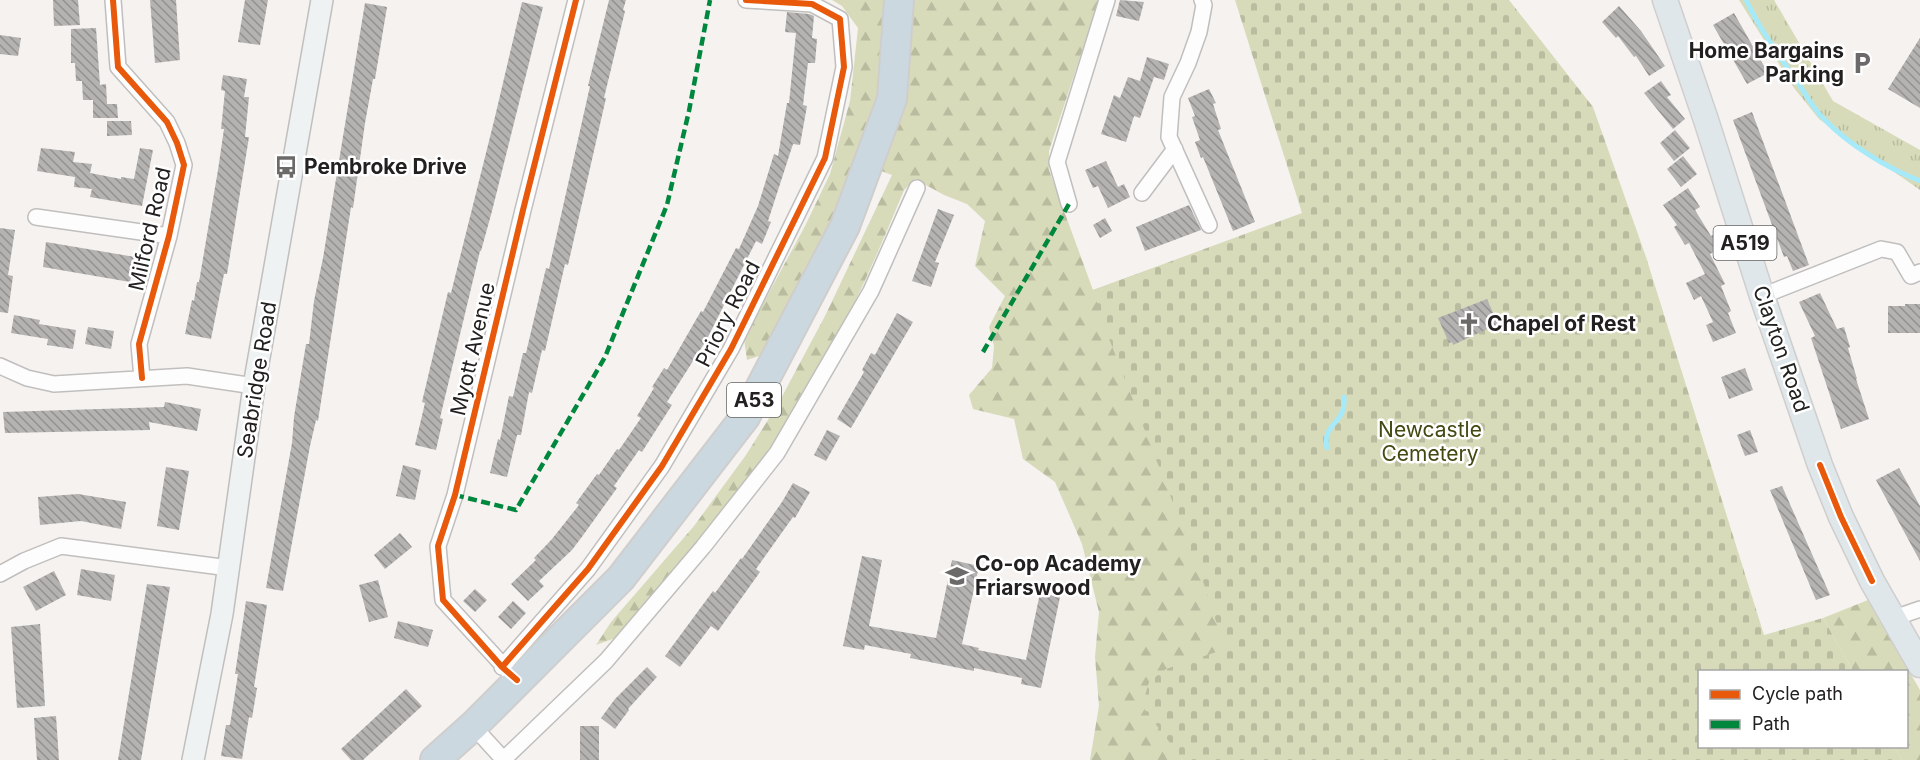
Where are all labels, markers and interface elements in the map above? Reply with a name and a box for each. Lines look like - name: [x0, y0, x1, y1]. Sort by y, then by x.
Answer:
- place label: Home Bargains Parking: [1689, 38, 1844, 87]
- parking icon: Home Bargains Parking: [1849, 50, 1875, 76]
- bus stop icon: Pembroke Drive: [273, 154, 299, 180]
- place label: Pembroke Drive: [304, 154, 467, 179]
- street label: Milford Road: [123, 165, 176, 293]
- road number: A519: [1714, 226, 1776, 260]
- street label: Priory Road: [690, 256, 765, 371]
- street label: Myott Avenue: [445, 280, 500, 418]
- street label: Clayton Road: [1748, 282, 1815, 415]
- street label: Seabridge Road: [232, 300, 281, 460]
- church icon: Chapel of Rest: [1456, 311, 1482, 337]
- place label: Chapel of Rest: [1487, 311, 1636, 336]
- road number: A53: [727, 383, 781, 417]
- park label: Newcastle Cemetery: [1378, 417, 1482, 466]
- place label: Co-op Academy Friarswood: [975, 551, 1142, 600]
- school or university icon: Co-op Academy Friarswood: [944, 563, 970, 589]
- legend: [1698, 670, 1908, 748]
- text: Cycle path: [1752, 683, 1843, 704]
- text: Path: [1752, 713, 1790, 734]

